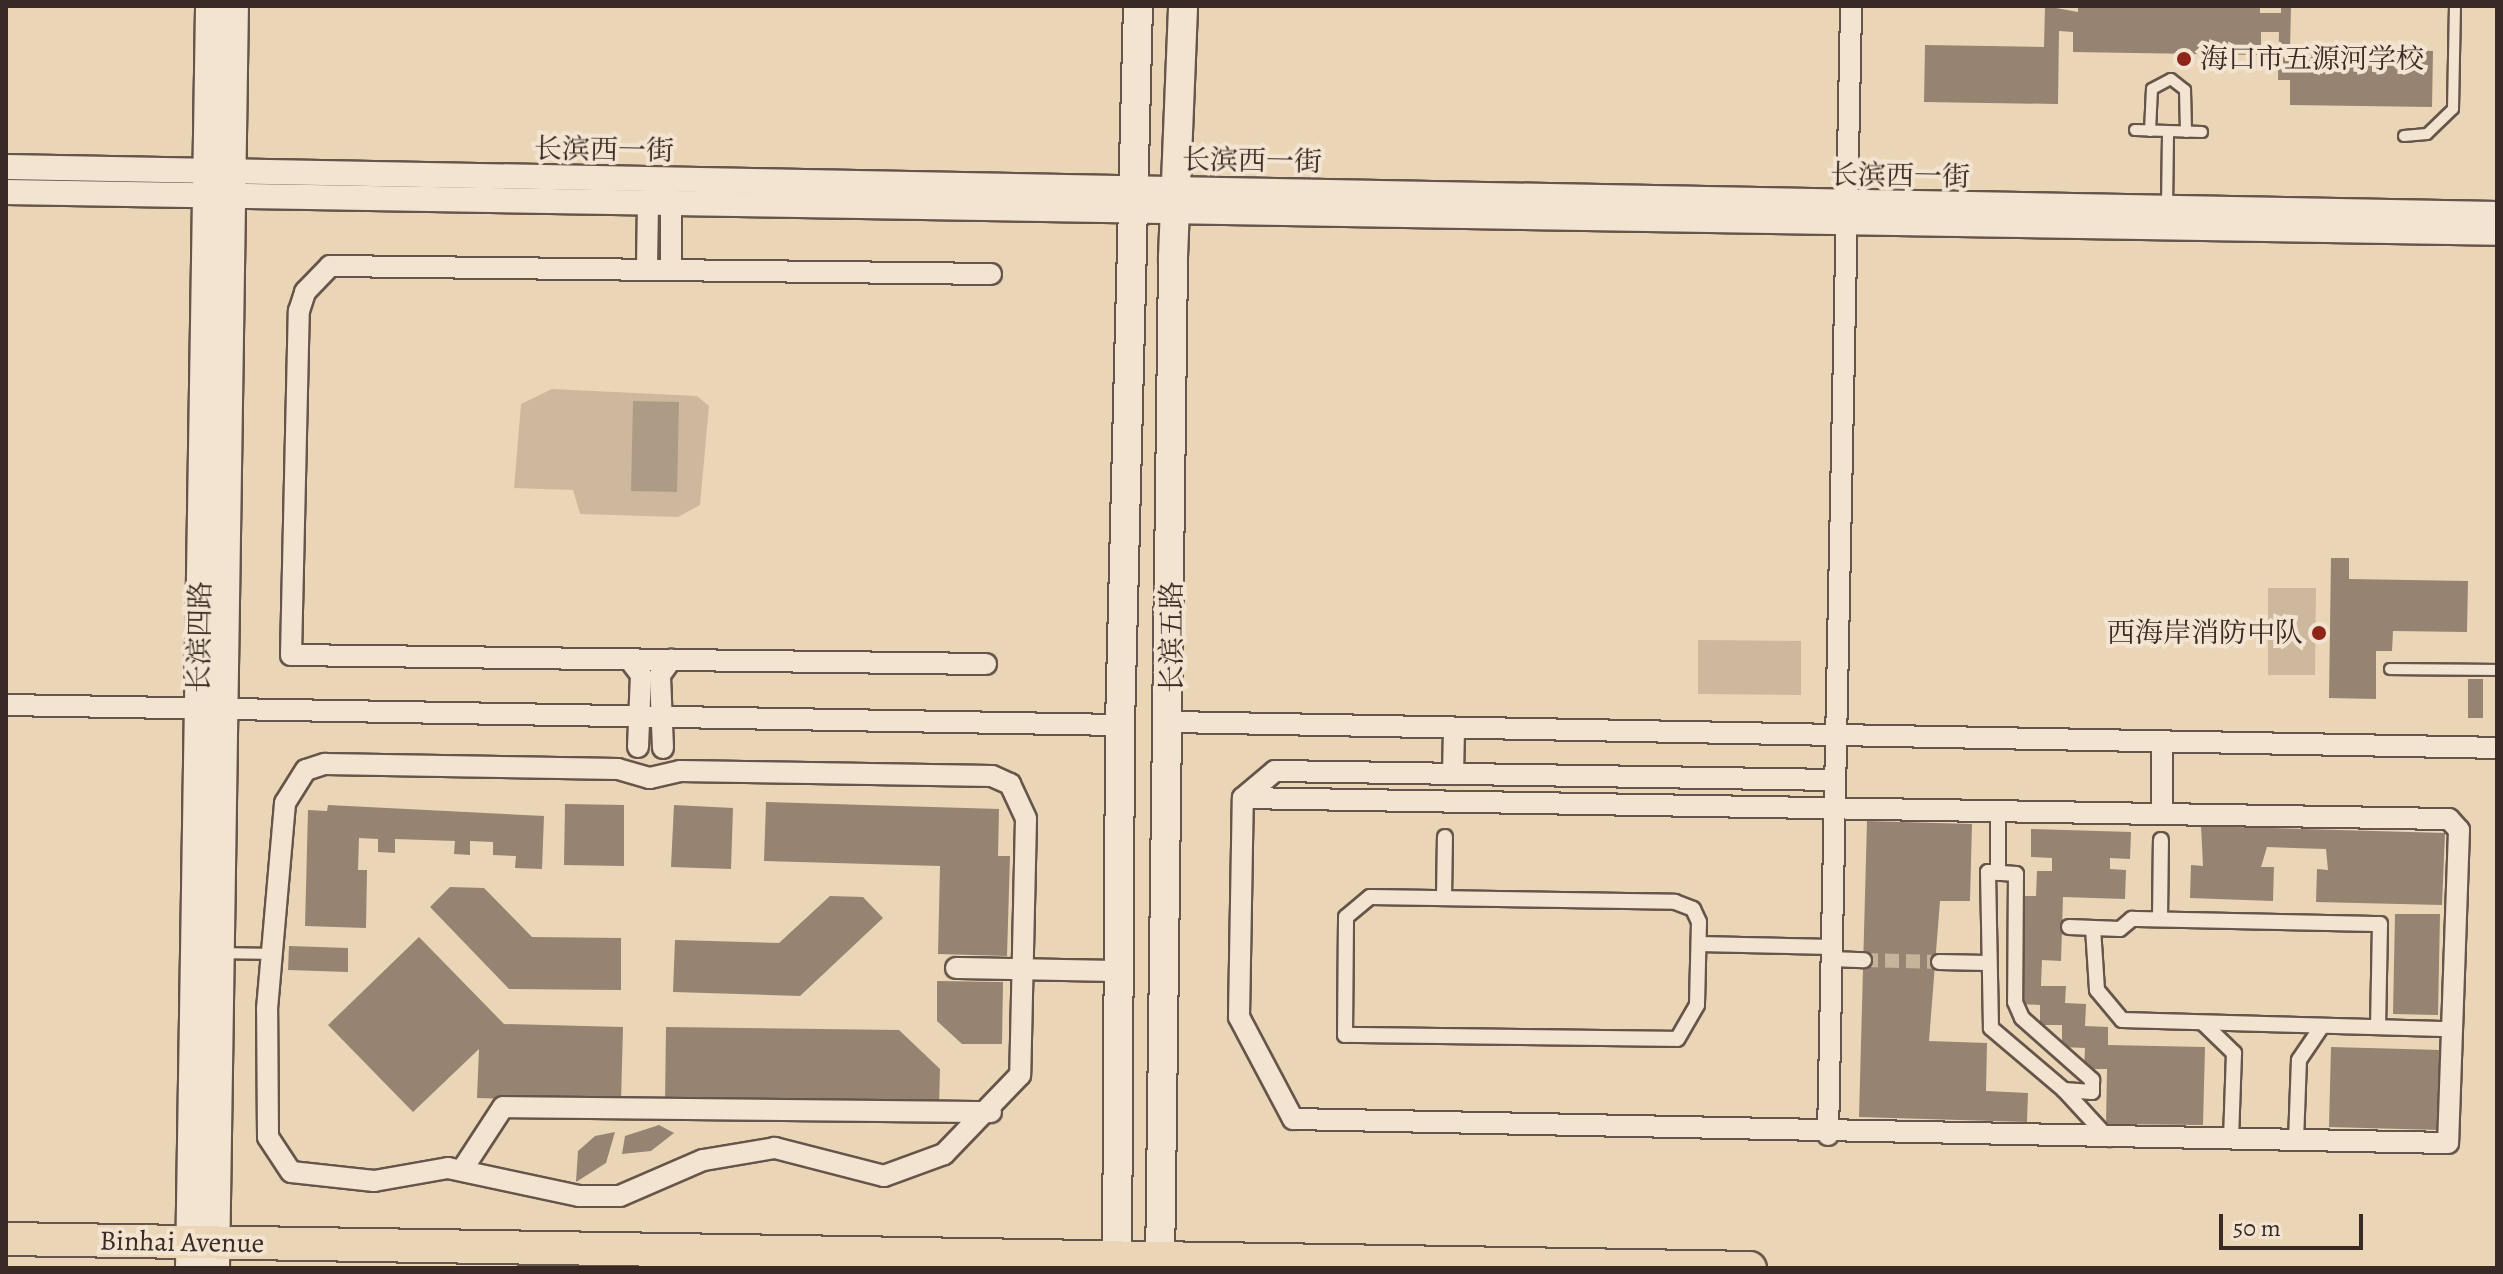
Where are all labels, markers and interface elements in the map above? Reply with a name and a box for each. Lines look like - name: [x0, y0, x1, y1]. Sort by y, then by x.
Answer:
- place label: 海口市五源河学校: [2200, 42, 2424, 76]
- marker: 海口市五源河学校: [2175, 50, 2193, 68]
- street label: 长滨西一街: [534, 132, 674, 168]
- street label: 长滨西一街: [1182, 143, 1322, 179]
- street label: 长滨西一街: [1830, 158, 1970, 194]
- street label: 长滨四路: [182, 581, 218, 693]
- street label: 长滨五路: [1155, 581, 1189, 693]
- place label: 西海岸消防中队: [2107, 616, 2303, 650]
- marker: 西海岸消防中队: [2310, 624, 2328, 642]
- scale bar: [2223, 1198, 2367, 1248]
- text: 50 m: [2233, 1212, 2281, 1244]
- street label: Binhai Avenue: [99, 1224, 265, 1260]

